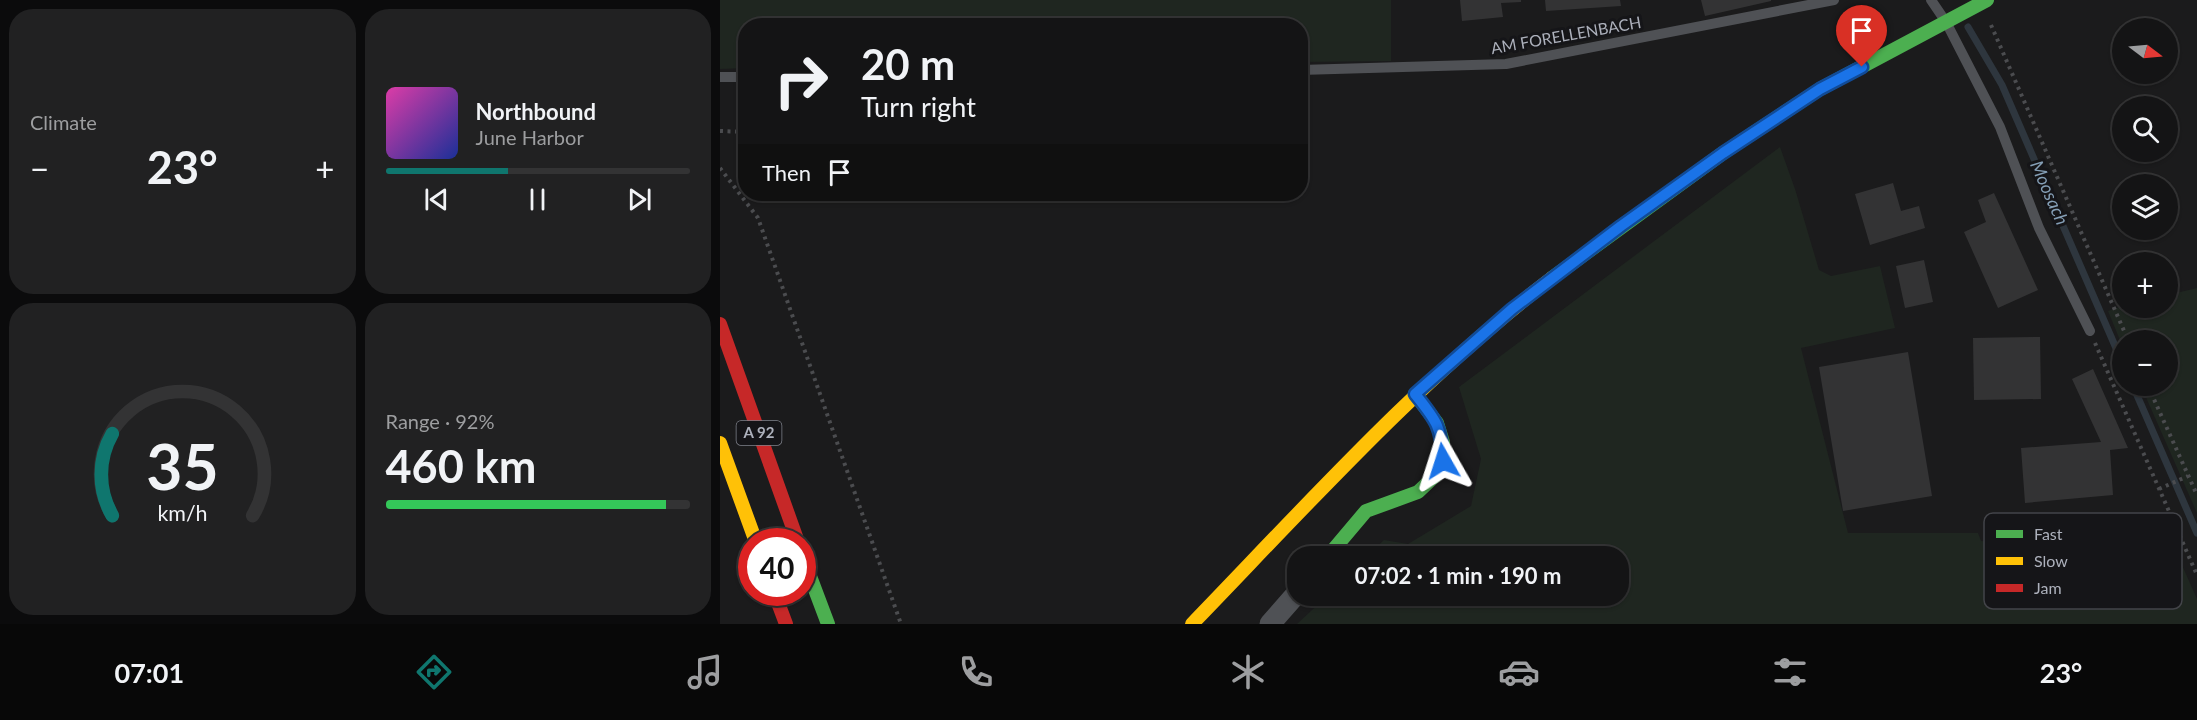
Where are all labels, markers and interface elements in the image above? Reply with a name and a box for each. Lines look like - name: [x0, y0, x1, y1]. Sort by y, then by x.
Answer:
- pin: [1836, 5, 1887, 67]
- street label: AM FORELLENBACH: [1489, 12, 1643, 57]
- icon: arrive: [1845, 14, 1878, 47]
- north arrow: [2112, 18, 2178, 84]
- map controls: [2112, 18, 2178, 396]
- text: 20 m: [861, 39, 955, 89]
- icon: right: [762, 42, 840, 120]
- text: Turn right: [861, 90, 976, 123]
- button: search: [2112, 96, 2178, 162]
- text: Northbound: [476, 98, 596, 125]
- text: Climate: [30, 110, 97, 134]
- text: June Harbor: [476, 125, 584, 149]
- text: 23°: [147, 140, 218, 194]
- text: −: [30, 148, 49, 188]
- text: +: [315, 148, 335, 188]
- icon: arrive: [823, 156, 856, 189]
- water label: Moosach: [2026, 157, 2074, 228]
- text: Then: [762, 159, 811, 186]
- button: layers: [2112, 174, 2178, 240]
- icon: previous: [420, 183, 453, 216]
- icon: pause: [521, 183, 554, 216]
- icon: next: [623, 183, 656, 216]
- button: +: [2112, 252, 2178, 318]
- button: −: [2112, 330, 2178, 396]
- text: Range · 92%: [386, 409, 494, 433]
- road number: A 92: [736, 421, 782, 445]
- text: 35: [146, 428, 218, 503]
- position arrow: [1411, 429, 1475, 493]
- text: 460 km: [386, 439, 536, 493]
- text: km/h: [157, 500, 207, 526]
- legend: [1984, 513, 2182, 609]
- text: Fast: [2034, 524, 2063, 543]
- speed limit sign: 40: [738, 528, 816, 606]
- text: Slow: [2034, 551, 2068, 570]
- text: 07:02 · 1 min · 190 m: [1355, 562, 1561, 589]
- text: Jam: [2034, 578, 2062, 597]
- icon: directions: [413, 651, 455, 693]
- icon: music: [684, 651, 726, 693]
- icon: phone: [955, 651, 997, 693]
- icon: climate: [1227, 651, 1269, 693]
- icon: car: [1498, 651, 1540, 693]
- icon: filters: [1769, 651, 1811, 693]
- text: 07:01: [115, 656, 184, 689]
- text: 23°: [2040, 656, 2082, 689]

